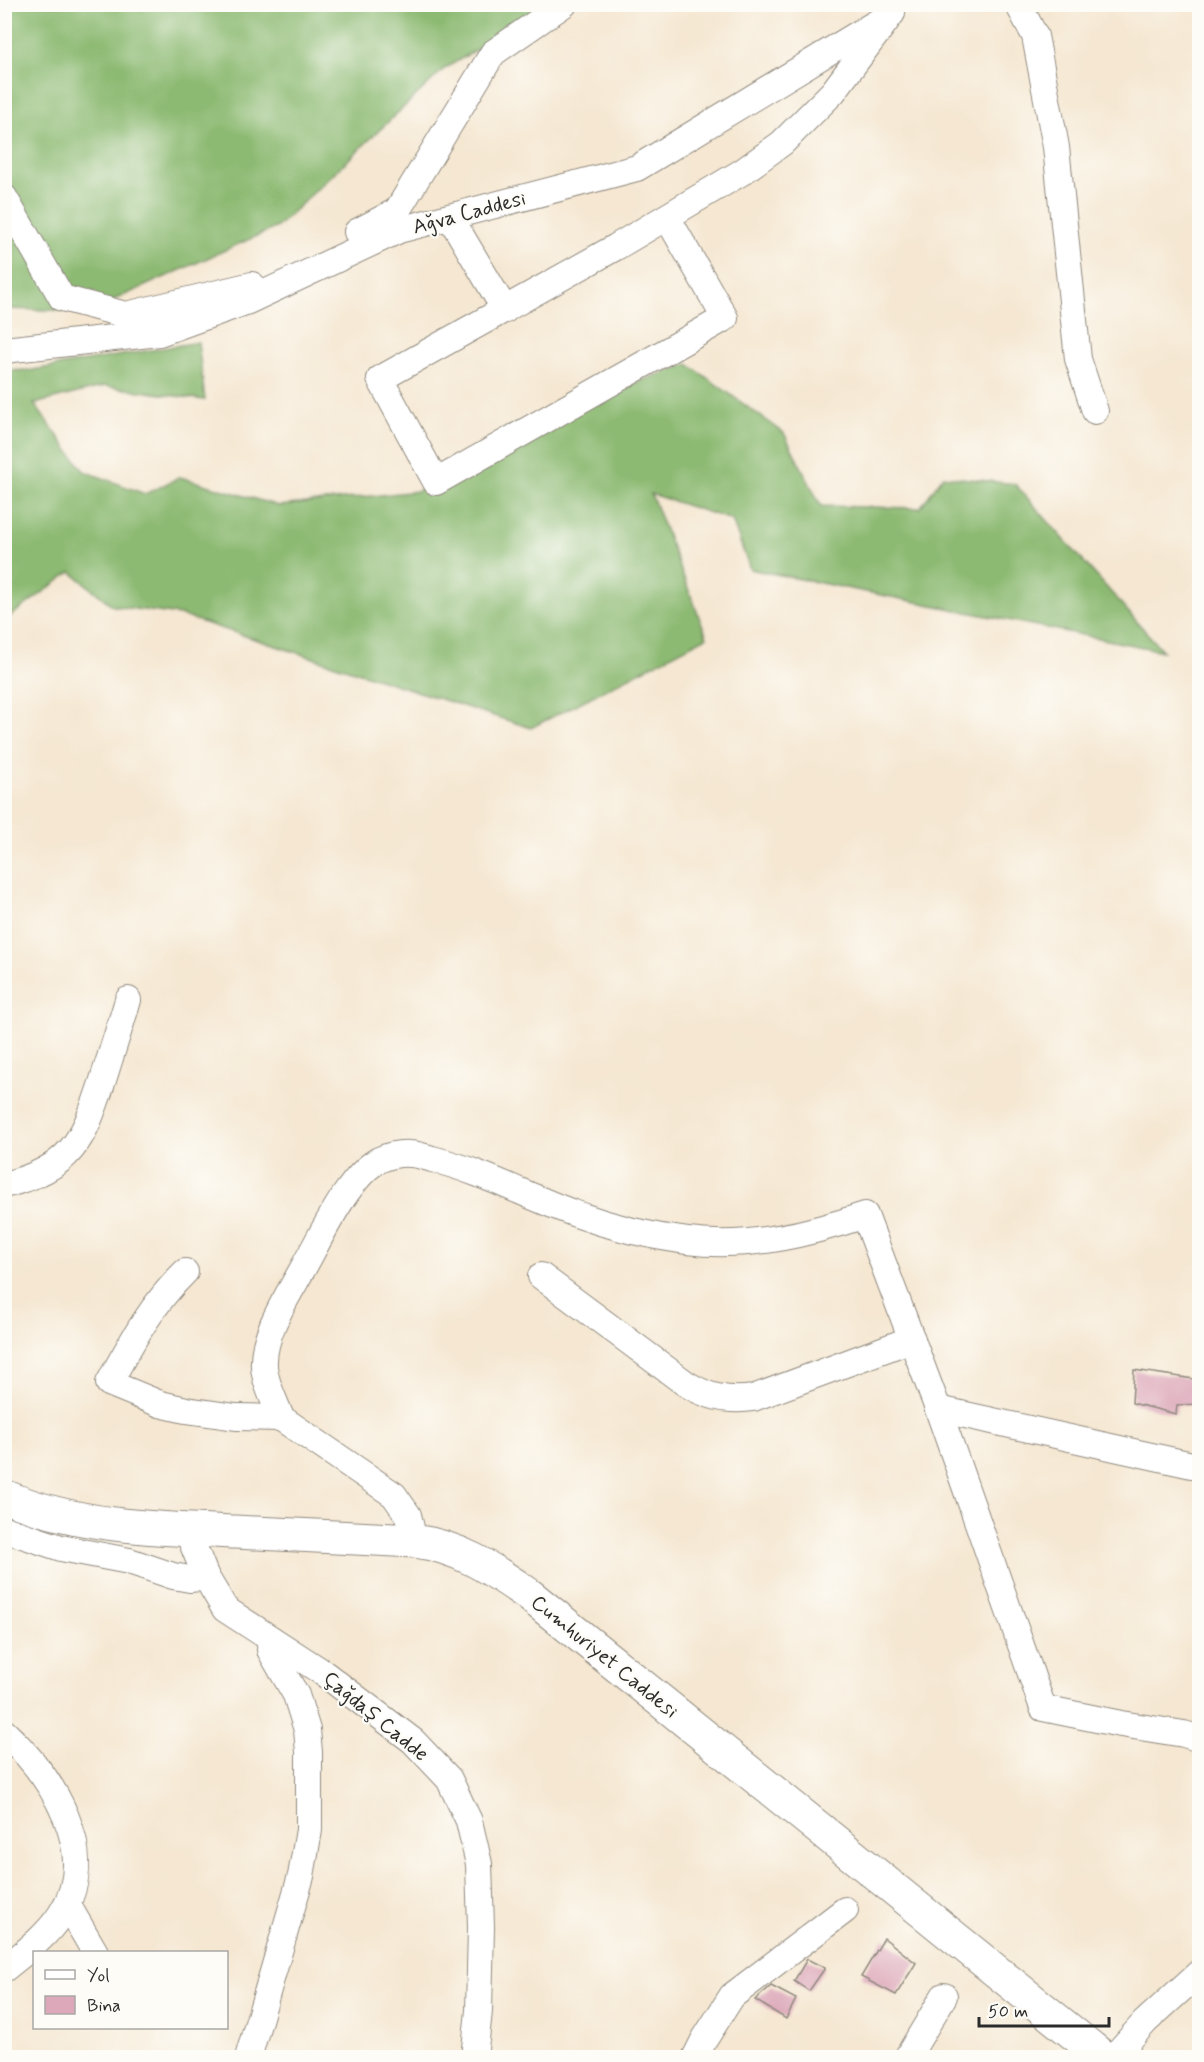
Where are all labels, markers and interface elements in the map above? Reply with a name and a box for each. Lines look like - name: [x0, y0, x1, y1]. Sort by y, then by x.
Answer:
- street label: Ağva Caddesi: [410, 184, 529, 242]
- street label: Cumhuriyet Caddesi: [525, 1589, 684, 1725]
- street label: Çağdaş Cadde: [316, 1665, 434, 1768]
- legend: [33, 1951, 228, 2029]
- text: Yol: [87, 1964, 110, 1988]
- scale bar: [979, 1990, 1110, 2028]
- text: Bina: [87, 1994, 121, 2018]
- text: 50 m: [988, 2000, 1028, 2024]

